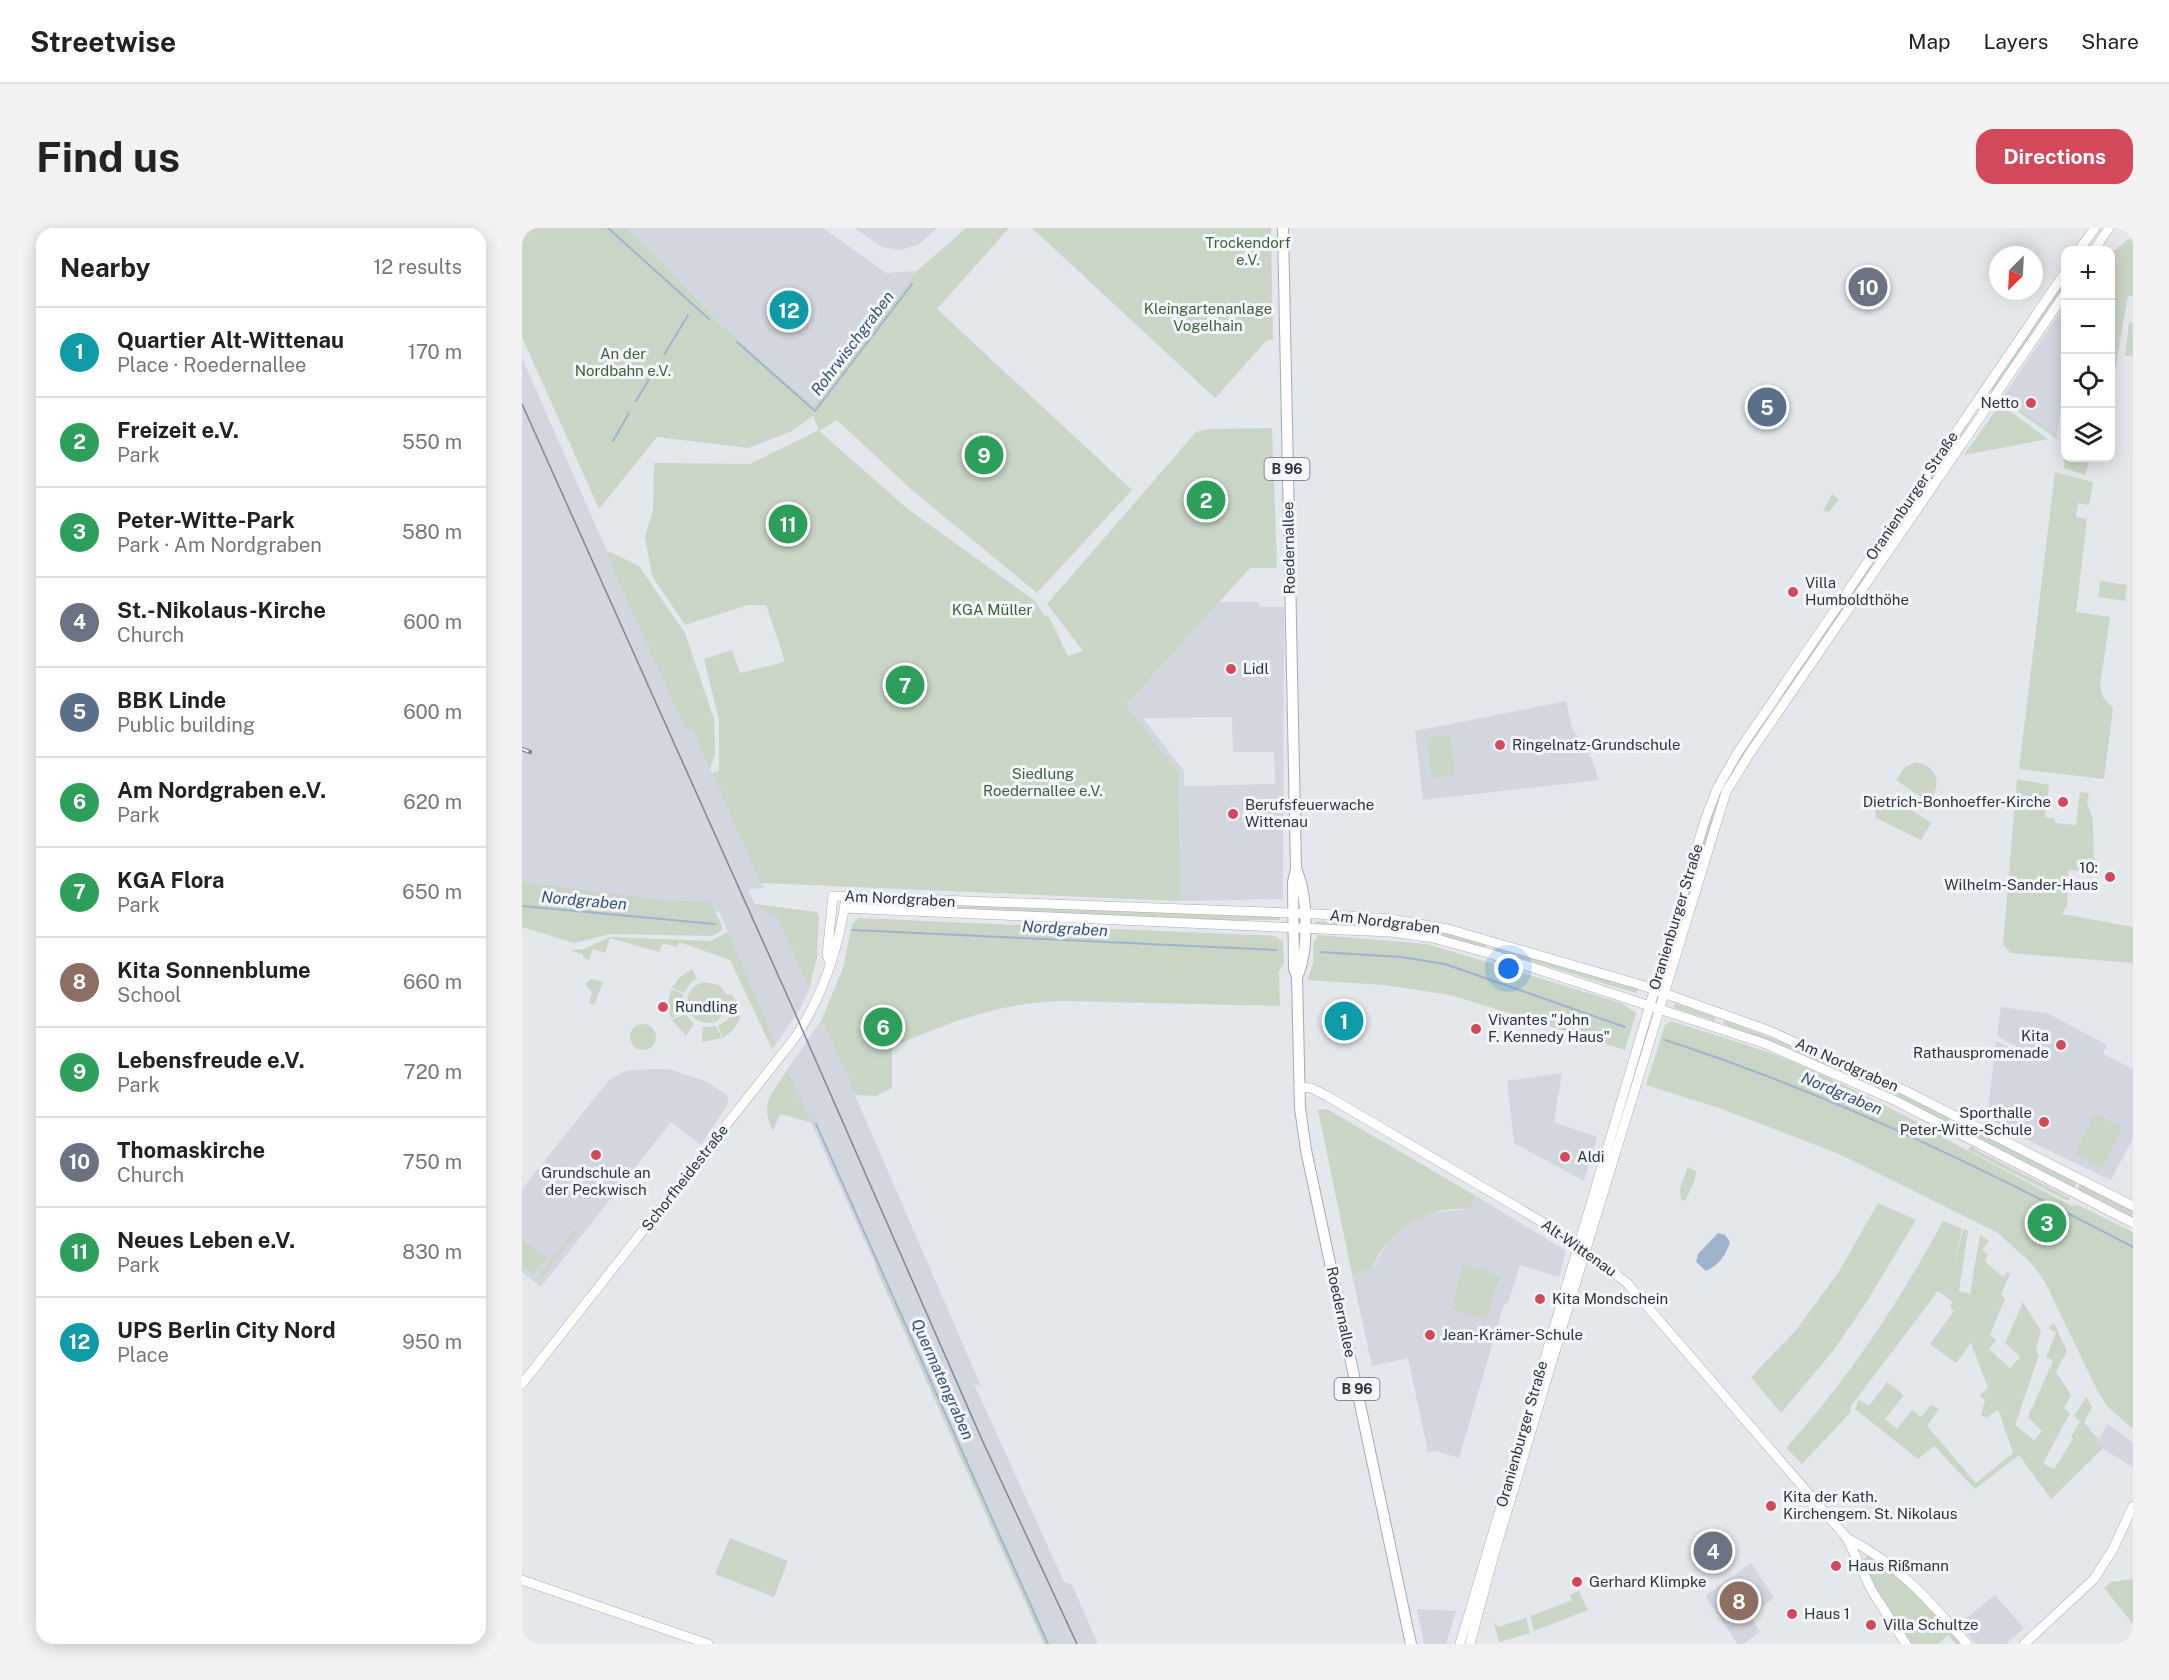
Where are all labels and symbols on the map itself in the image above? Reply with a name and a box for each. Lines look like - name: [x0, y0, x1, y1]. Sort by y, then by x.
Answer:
- park label: Trockendorf e.V.: [1205, 234, 1291, 268]
- north arrow: [1989, 246, 2043, 300]
- pin: 10: [1848, 264, 1888, 310]
- water label: Rohrwischgraben: [807, 287, 898, 399]
- pin: 12: [770, 288, 808, 332]
- park label: Kleingartenanlage Vogelhain: [1144, 300, 1272, 334]
- park label: An der Nordbahn e.V.: [575, 345, 671, 379]
- pin: 5: [1748, 384, 1786, 429]
- place label: Netto: [1980, 394, 2019, 411]
- marker: Netto: [2024, 396, 2038, 410]
- street label: Oranienburger Straße: [1862, 428, 1961, 563]
- pin: 9: [964, 432, 1004, 478]
- road number: B 96: [1264, 458, 1310, 480]
- pin: 2: [1186, 478, 1226, 522]
- pin: 11: [768, 502, 808, 546]
- street label: Roedernallee: [1279, 502, 1298, 594]
- place label: Villa Humboldthöhe: [1805, 574, 1909, 608]
- marker: Villa Humboldthöhe: [1786, 585, 1800, 599]
- park label: KGA Müller: [952, 601, 1032, 618]
- place label: Lidl: [1243, 660, 1269, 677]
- pin: 7: [886, 662, 925, 708]
- marker: Lidl: [1224, 662, 1238, 676]
- place label: Ringelnatz-Grundschule: [1512, 736, 1680, 753]
- marker: Ringelnatz-Grundschule: [1493, 738, 1507, 752]
- park label: Siedlung Roedernallee e.V.: [983, 765, 1103, 799]
- place label: Dietrich-Bonhoeffer-Kirche: [1863, 793, 2051, 810]
- marker: Dietrich-Bonhoeffer-Kirche: [2056, 795, 2070, 809]
- place label: Berufsfeuerwache Wittenau: [1245, 796, 1374, 830]
- marker: Berufsfeuerwache Wittenau: [1226, 807, 1240, 821]
- street label: Oranienburger Straße: [1645, 842, 1706, 992]
- place label: 10: Wilhelm-Sander-Haus: [1944, 859, 2098, 893]
- marker: 10: Wilhelm-Sander-Haus: [2103, 870, 2117, 884]
- water label: Nordgraben: [540, 887, 628, 914]
- street label: Am Nordgraben: [844, 887, 956, 910]
- street label: Am Nordgraben: [1329, 906, 1441, 937]
- water label: Nordgraben: [1022, 917, 1109, 940]
- your location: [1494, 954, 1523, 983]
- place label: Rundling: [675, 998, 738, 1015]
- pin: 1: [1324, 998, 1364, 1044]
- marker: Rundling: [656, 1000, 670, 1014]
- pin: 6: [864, 1004, 902, 1050]
- place label: Vivantes "John F. Kennedy Haus": [1488, 1011, 1610, 1045]
- marker: Vivantes "John F. Kennedy Haus": [1469, 1022, 1483, 1036]
- place label: Kita Rathauspromenade: [1913, 1027, 2049, 1061]
- street label: Am Nordgraben: [1793, 1034, 1901, 1096]
- marker: Kita Rathauspromenade: [2054, 1038, 2068, 1052]
- water label: Nordgraben: [1799, 1067, 1885, 1119]
- place label: Sporthalle Peter-Witte-Schule: [1900, 1104, 2032, 1138]
- marker: Sporthalle Peter-Witte-Schule: [2037, 1115, 2051, 1129]
- street label: Schorfheidestraße: [638, 1121, 731, 1234]
- marker: Grundschule an der Peckwisch: [589, 1148, 603, 1162]
- place label: Aldi: [1577, 1148, 1605, 1165]
- marker: Aldi: [1558, 1150, 1572, 1164]
- place label: Grundschule an der Peckwisch: [541, 1164, 651, 1198]
- pin: 3: [2028, 1200, 2066, 1246]
- street label: Alt-Wittenau: [1539, 1216, 1620, 1280]
- street label: Roedernallee: [1324, 1265, 1359, 1359]
- place label: Kita Mondschein: [1552, 1290, 1668, 1307]
- marker: Kita Mondschein: [1533, 1292, 1547, 1306]
- water label: Quermatengraben: [907, 1316, 978, 1443]
- place label: Jean-Krämer-Schule: [1442, 1326, 1583, 1343]
- marker: Jean-Krämer-Schule: [1423, 1328, 1437, 1342]
- street label: Oranienburger Straße: [1492, 1359, 1551, 1509]
- road number: B 96: [1334, 1378, 1380, 1400]
- place label: Kita der Kath. Kirchengem. St. Nikolaus: [1783, 1488, 1957, 1522]
- marker: Kita der Kath. Kirchengem. St. Nikolaus: [1764, 1499, 1778, 1513]
- pin: 4: [1694, 1528, 1732, 1574]
- place label: Haus Rißmann: [1848, 1557, 1949, 1574]
- marker: Haus Rißmann: [1829, 1559, 1843, 1573]
- place label: Gerhard Klimpke: [1589, 1573, 1707, 1590]
- marker: Gerhard Klimpke: [1570, 1575, 1584, 1589]
- pin: 8: [1720, 1578, 1758, 1624]
- place label: Haus 1: [1804, 1605, 1850, 1622]
- marker: Haus 1: [1785, 1607, 1799, 1621]
- place label: Villa Schultze: [1883, 1616, 1979, 1633]
- marker: Villa Schultze: [1864, 1618, 1878, 1632]

